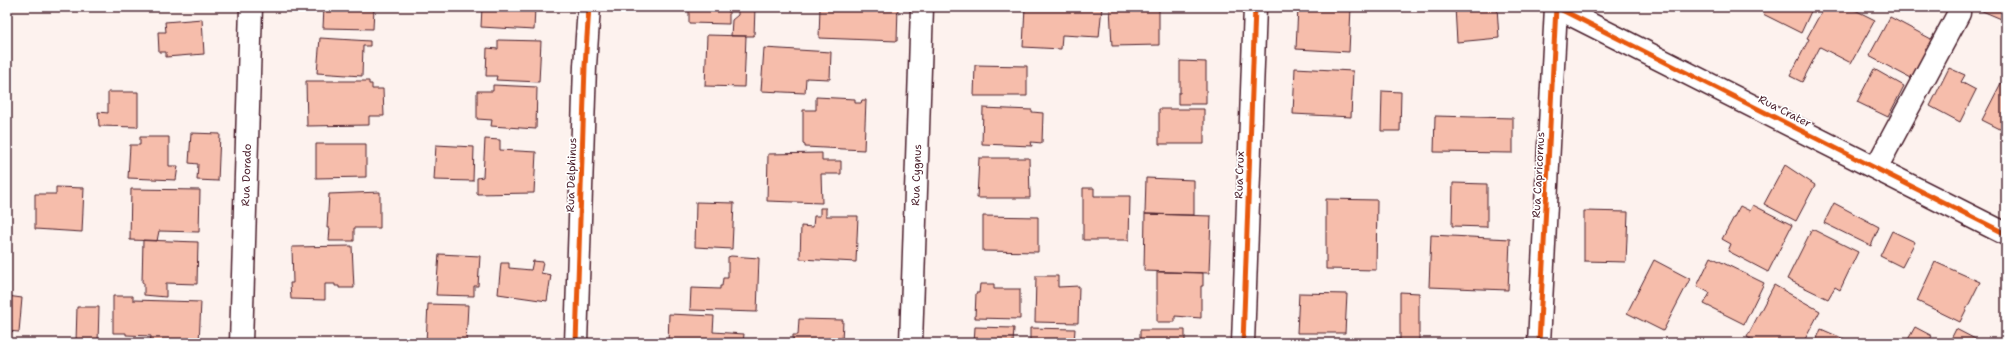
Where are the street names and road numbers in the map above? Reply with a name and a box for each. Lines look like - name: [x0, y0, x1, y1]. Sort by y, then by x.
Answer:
- street label: Rua Crater: [1756, 92, 1814, 131]
- street label: Rua Capricornus: [1529, 131, 1548, 219]
- street label: Rua Delphinus: [563, 137, 580, 213]
- street label: Rua Dorado: [238, 143, 255, 207]
- street label: Rua Cygnus: [908, 144, 925, 206]
- street label: Rua Crux: [1231, 151, 1248, 199]

